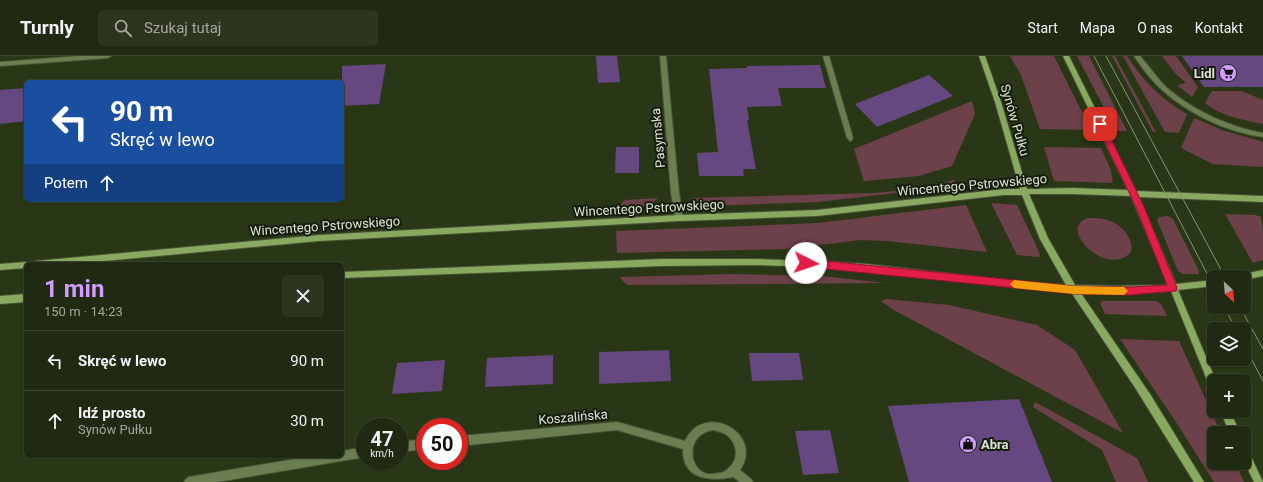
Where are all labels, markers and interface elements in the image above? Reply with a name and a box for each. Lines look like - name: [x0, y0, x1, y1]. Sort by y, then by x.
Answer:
- search box: [98, 10, 378, 46]
- text: Turnly: [20, 16, 74, 39]
- icon: search: [112, 17, 134, 39]
- text: Szukaj tutaj: [144, 19, 221, 37]
- text: Start: [1028, 20, 1058, 36]
- text: Mapa: [1080, 20, 1115, 36]
- text: O nas: [1137, 20, 1173, 36]
- text: Kontakt: [1195, 20, 1243, 36]
- supermarket icon: Lidl: [1218, 63, 1238, 83]
- place label: Lidl: [1194, 66, 1215, 81]
- street label: Synów Pułku: [998, 82, 1032, 158]
- text: 90 m: [110, 95, 173, 128]
- icon: left: [44, 96, 96, 148]
- pin: [1083, 107, 1117, 141]
- street label: Pasymska: [648, 108, 668, 168]
- icon: arrive: [1089, 113, 1111, 135]
- text: Skręć w lewo: [110, 129, 215, 150]
- street label: Wincentego Pstrowskiego: [896, 171, 1048, 199]
- icon: ahead: [96, 172, 118, 194]
- text: Potem: [44, 174, 88, 192]
- street label: Wincentego Pstrowskiego: [573, 197, 725, 219]
- street label: Wincentego Pstrowskiego: [249, 213, 401, 239]
- position arrow: [785, 242, 827, 284]
- north arrow: [1207, 270, 1251, 314]
- map controls: [1207, 270, 1251, 470]
- text: 1 min: [44, 275, 104, 303]
- button: close: [282, 275, 324, 317]
- text: 150 m · 14:23: [44, 304, 123, 319]
- button: layers: [1207, 322, 1251, 366]
- icon: left: [44, 350, 66, 372]
- text: Skręć w lewo: [78, 352, 167, 370]
- text: 90 m: [290, 352, 324, 370]
- button: +: [1207, 374, 1251, 418]
- text: Idź prosto: [78, 404, 145, 422]
- street label: Koszalińska: [538, 406, 608, 428]
- icon: ahead: [44, 410, 66, 432]
- text: 30 m: [290, 412, 324, 430]
- speed limit sign: 50: [416, 418, 468, 470]
- text: Synów Pułku: [78, 422, 152, 437]
- button: −: [1207, 426, 1251, 470]
- text: 47: [371, 427, 393, 451]
- shop icon: Abra: [958, 434, 978, 454]
- place label: Abra: [981, 437, 1009, 452]
- text: km/h: [370, 448, 394, 459]

